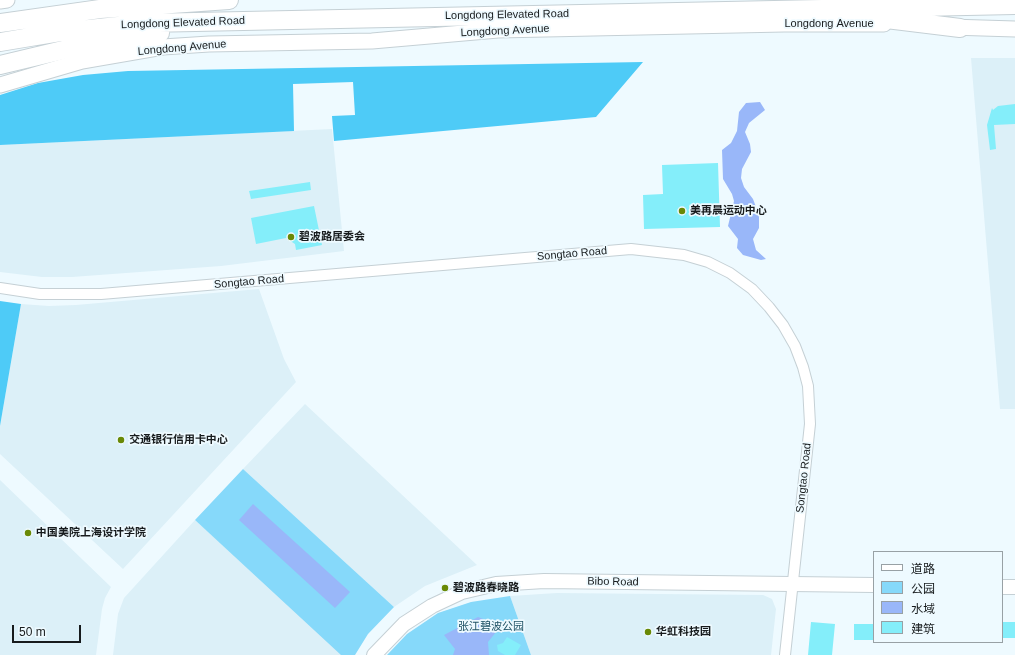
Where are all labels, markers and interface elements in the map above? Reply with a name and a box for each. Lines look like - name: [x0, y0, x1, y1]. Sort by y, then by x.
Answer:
- street label: Longdong Elevated Road: [445, 7, 569, 23]
- street label: Longdong Elevated Road: [121, 14, 245, 32]
- street label: Longdong Avenue: [784, 17, 874, 31]
- street label: Longdong Avenue: [460, 22, 550, 40]
- street label: Longdong Avenue: [137, 38, 227, 58]
- place label: 美再晨运动中心: [690, 204, 767, 218]
- marker: 美再晨运动中心: [677, 206, 687, 216]
- place label: 碧波路居委会: [299, 230, 365, 244]
- marker: 碧波路居委会: [286, 232, 296, 242]
- street label: Songtao Road: [536, 244, 608, 264]
- street label: Songtao Road: [213, 272, 285, 292]
- place label: 交通银行信用卡中心: [129, 433, 228, 447]
- marker: 交通银行信用卡中心: [116, 435, 126, 445]
- street label: Songtao Road: [794, 442, 814, 514]
- place label: 中国美院上海设计学院: [36, 526, 146, 540]
- marker: 中国美院上海设计学院: [23, 528, 33, 538]
- legend: [873, 551, 1003, 643]
- text: 道路: [911, 562, 935, 576]
- street label: Bibo Road: [587, 575, 639, 589]
- place label: 碧波路春晓路: [453, 581, 519, 595]
- text: 公园: [911, 582, 935, 596]
- marker: 碧波路春晓路: [440, 583, 450, 593]
- text: 水域: [911, 602, 935, 616]
- scale bar: [14, 617, 83, 643]
- park label: 张江碧波公园: [458, 620, 524, 634]
- text: 建筑: [911, 622, 935, 636]
- text: 50 m: [19, 625, 46, 639]
- place label: 华虹科技园: [656, 625, 711, 639]
- marker: 华虹科技园: [643, 627, 653, 637]

